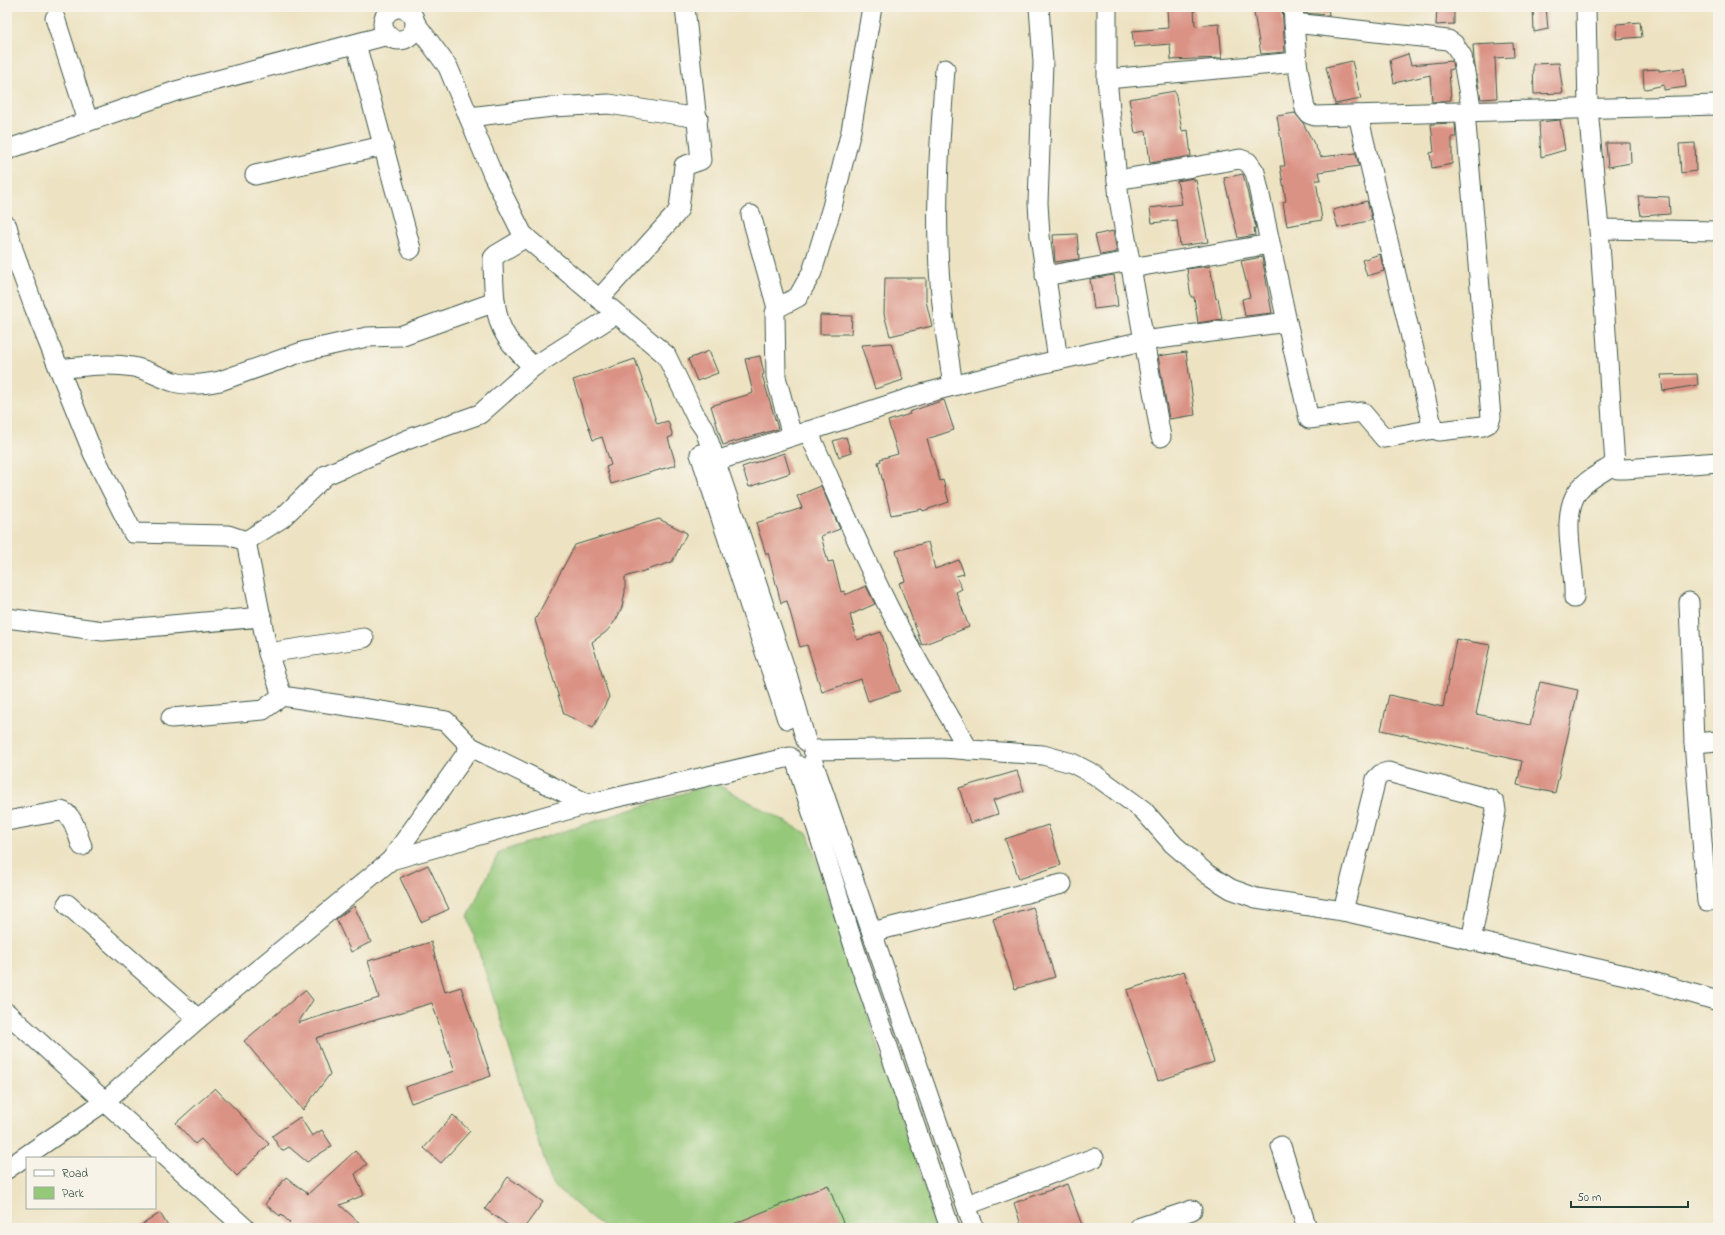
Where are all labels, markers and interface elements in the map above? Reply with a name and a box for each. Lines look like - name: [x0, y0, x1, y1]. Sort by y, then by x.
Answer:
- legend: [26, 1157, 156, 1209]
- text: Road: [62, 1165, 88, 1183]
- scale bar: [1571, 1183, 1688, 1209]
- text: Park: [62, 1185, 84, 1203]
- text: 50 m: [1577, 1189, 1601, 1207]

